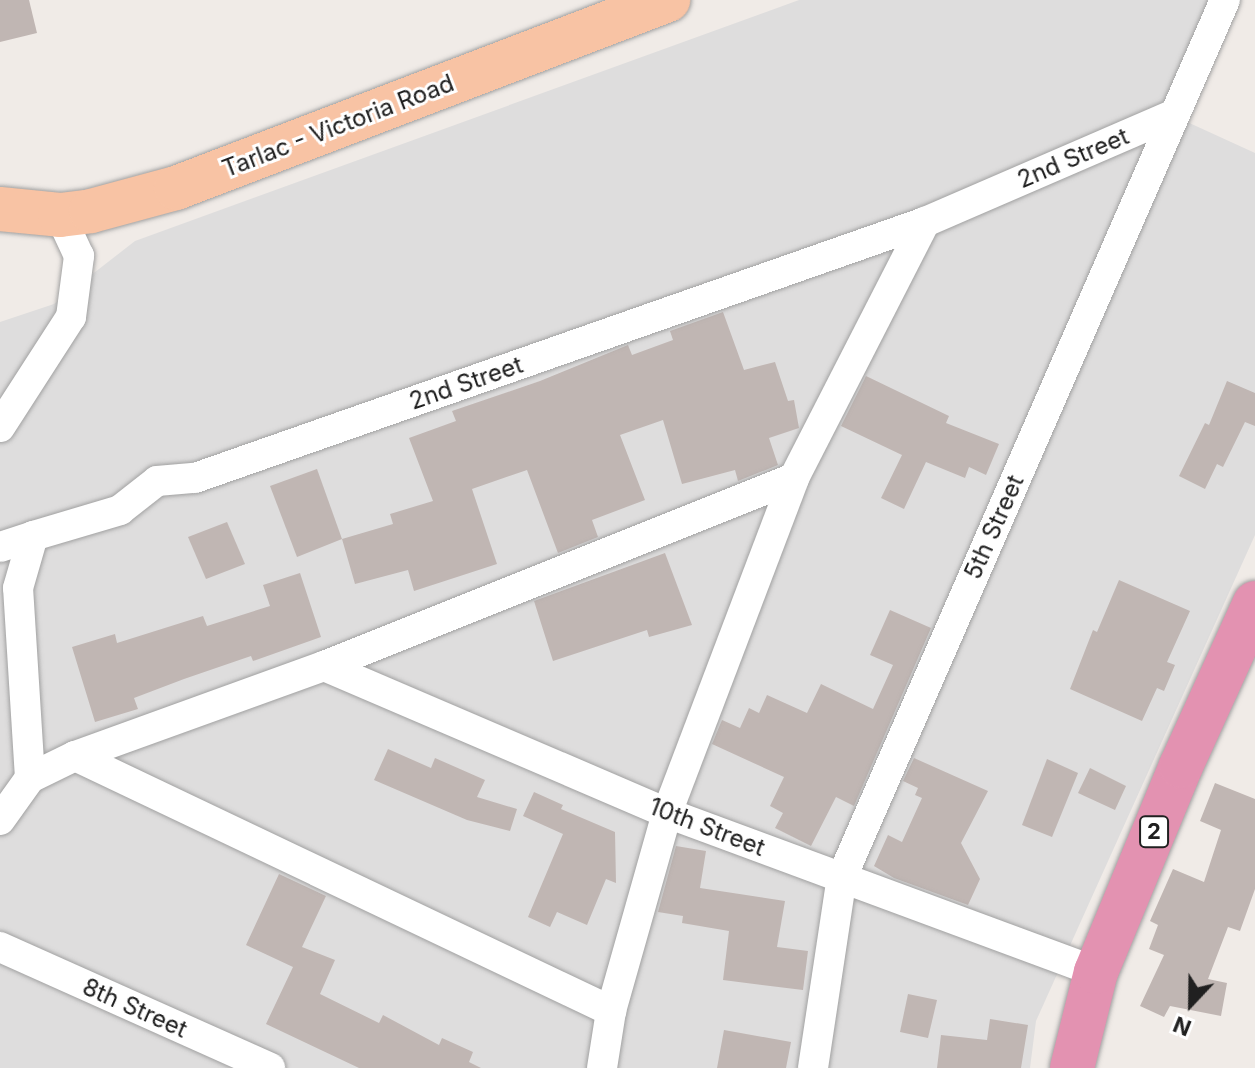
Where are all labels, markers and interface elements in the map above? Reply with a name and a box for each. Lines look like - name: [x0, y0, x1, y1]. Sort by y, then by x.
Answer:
- street label: Tarlac - Victoria Road: [218, 69, 458, 183]
- street label: 2nd Street: [1013, 122, 1133, 194]
- street label: 2nd Street: [406, 350, 526, 416]
- street label: 5th Street: [958, 470, 1030, 584]
- street label: 10th Street: [645, 792, 769, 862]
- road number: 2: [1138, 814, 1170, 850]
- north arrow: [1151, 964, 1231, 1044]
- street label: 8th Street: [78, 972, 192, 1044]
- text: N: [1169, 1011, 1195, 1041]

